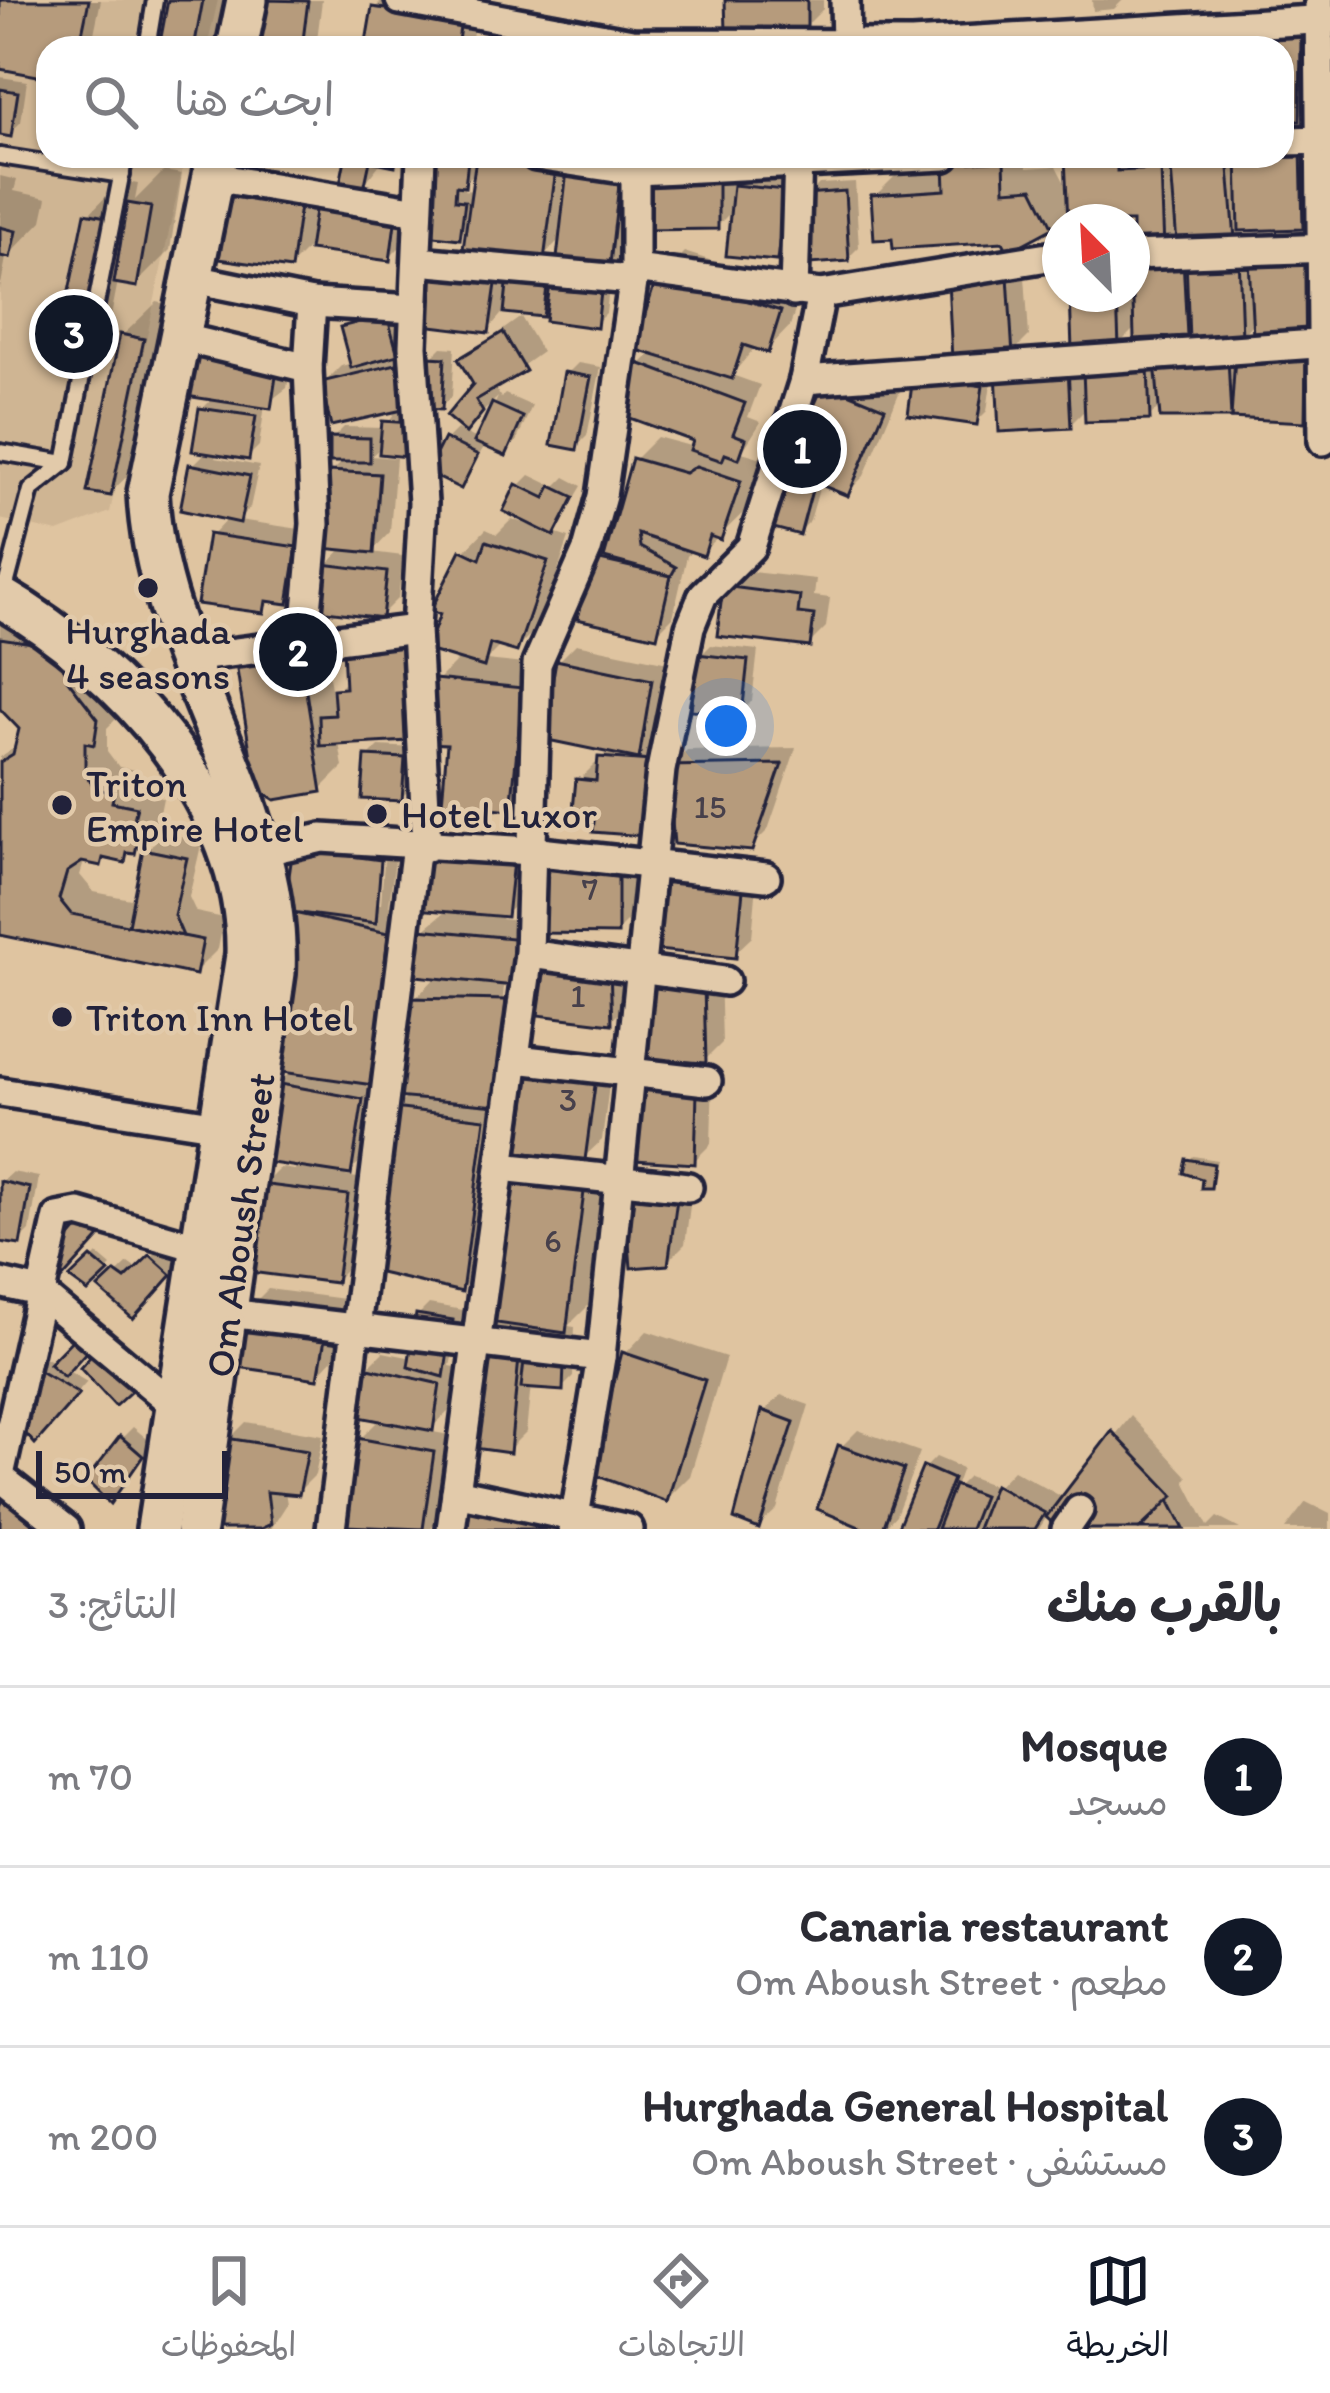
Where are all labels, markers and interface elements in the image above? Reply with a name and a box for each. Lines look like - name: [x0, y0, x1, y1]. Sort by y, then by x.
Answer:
- search box: [36, 36, 1294, 168]
- icon: search: [78, 69, 144, 135]
- text: ابحث هنا: [174, 72, 335, 126]
- north arrow: [1042, 204, 1150, 312]
- pin: 3: [35, 289, 113, 379]
- pin: 1: [763, 404, 841, 494]
- marker: Hurghada 4 seasons: [135, 575, 161, 601]
- place label: Hurghada 4 seasons: [65, 607, 231, 699]
- pin: 2: [259, 607, 337, 697]
- your location: [696, 696, 756, 756]
- place label: Triton Empire Hotel: [86, 760, 303, 852]
- house number: 15: [694, 787, 726, 826]
- place label: Hotel Luxor: [401, 791, 597, 838]
- marker: Triton Empire Hotel: [49, 792, 75, 818]
- marker: Hotel Luxor: [364, 801, 390, 827]
- house number: 7: [582, 869, 598, 908]
- house number: 1: [570, 976, 586, 1015]
- place label: Triton Inn Hotel: [86, 994, 353, 1041]
- marker: Triton Inn Hotel: [49, 1004, 75, 1030]
- street label: Om Aboush Street: [195, 1070, 285, 1380]
- house number: 3: [559, 1080, 577, 1119]
- house number: 6: [544, 1221, 562, 1260]
- scale bar: [36, 1445, 228, 1498]
- text: 50 m: [54, 1452, 127, 1491]
- text: بالقرب منك: [1047, 1573, 1282, 1634]
- text: النتائج: 3: [48, 1581, 178, 1628]
- text: Mosque: [1020, 1718, 1168, 1772]
- text: 70 m: [48, 1753, 133, 1800]
- text: 1: [1234, 1753, 1252, 1800]
- text: مسجد: [1068, 1778, 1168, 1825]
- text: Canaria restaurant: [799, 1898, 1168, 1952]
- text: 110 m: [48, 1933, 150, 1980]
- text: 2: [1233, 1933, 1253, 1980]
- text: مطعم · Om Aboush Street: [735, 1958, 1168, 2005]
- text: Hurghada General Hospital: [642, 2078, 1168, 2132]
- text: 200 m: [48, 2113, 158, 2160]
- text: 3: [1232, 2113, 1254, 2160]
- text: مستشفى · Om Aboush Street: [691, 2138, 1168, 2185]
- tab: المحفوظات: [161, 2248, 297, 2374]
- tab: الاتجاهات: [618, 2248, 745, 2374]
- tab: الخريطة: [1066, 2248, 1169, 2374]

